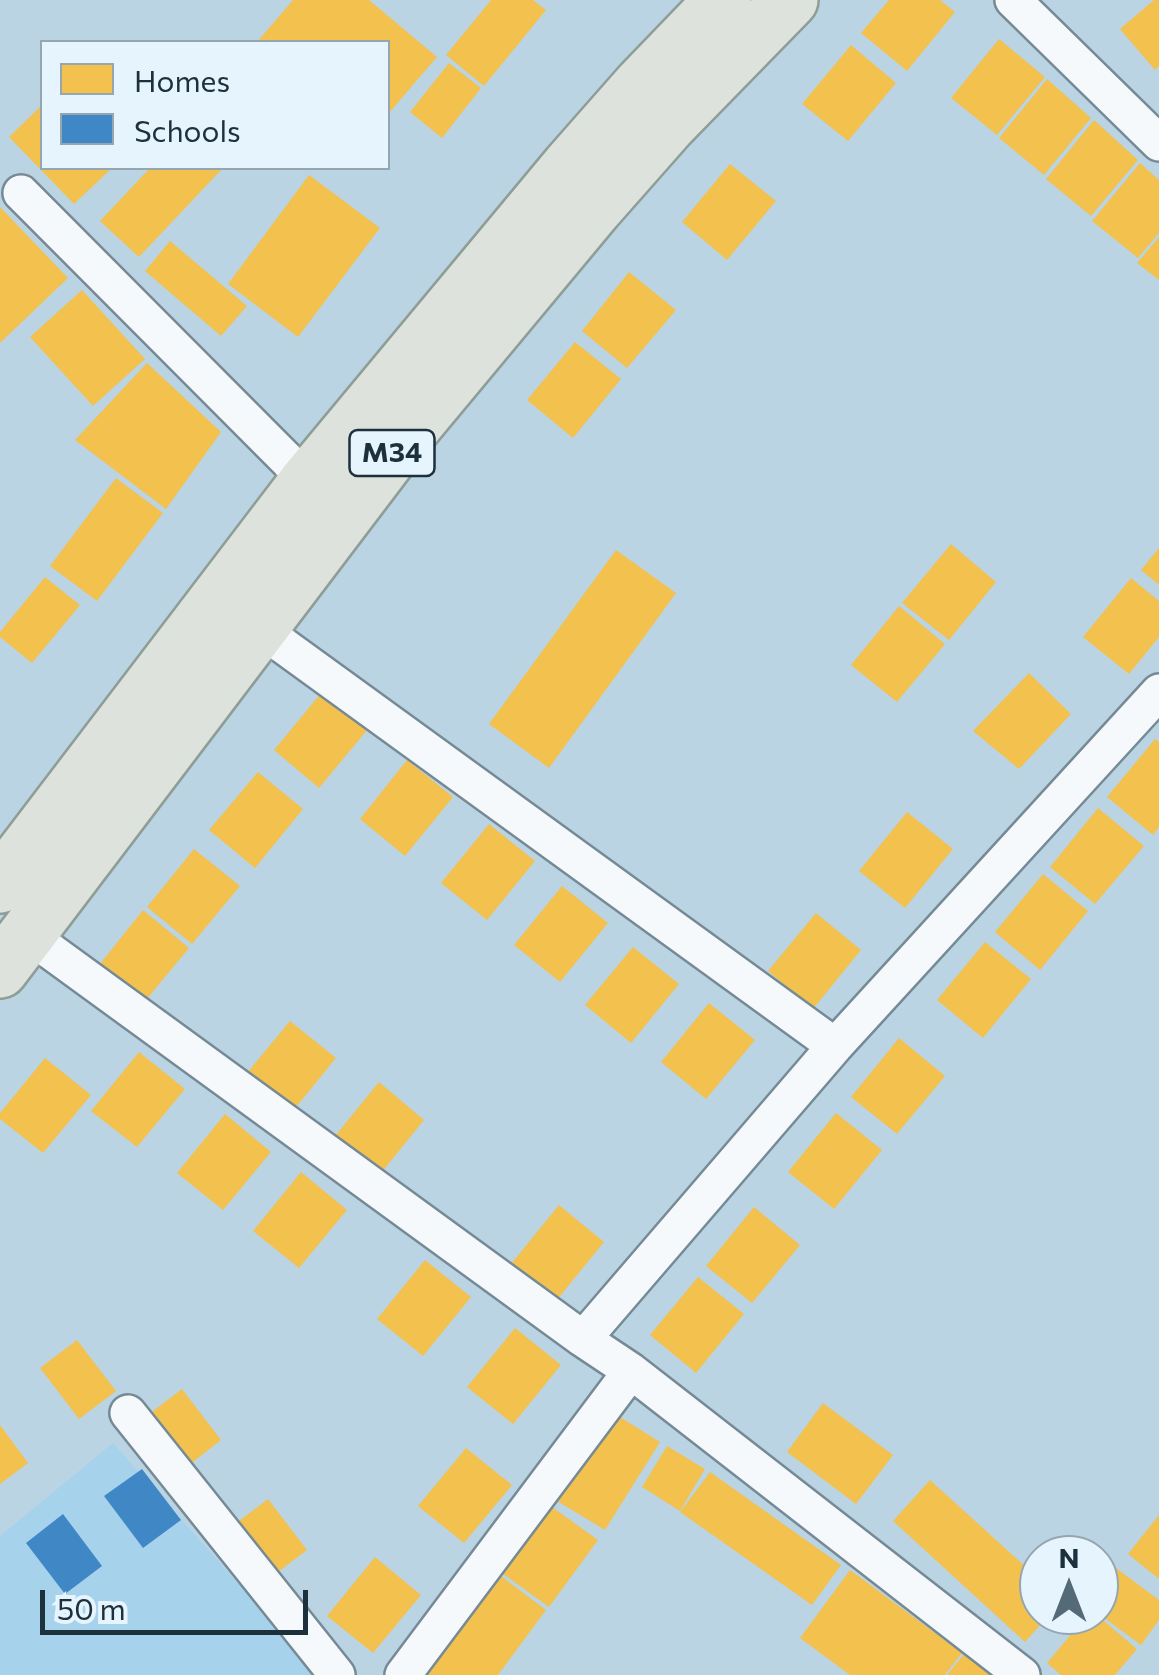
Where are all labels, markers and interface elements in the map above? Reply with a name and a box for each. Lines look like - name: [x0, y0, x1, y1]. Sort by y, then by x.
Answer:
- legend: [40, 40, 390, 170]
- text: Homes: [134, 61, 230, 98]
- text: Schools: [134, 111, 241, 148]
- road number: M34: [350, 430, 434, 476]
- north arrow: [1019, 1535, 1119, 1635]
- text: N: [1059, 1540, 1080, 1574]
- scale bar: [45, 1570, 312, 1632]
- text: 50 m: [57, 1589, 126, 1626]

